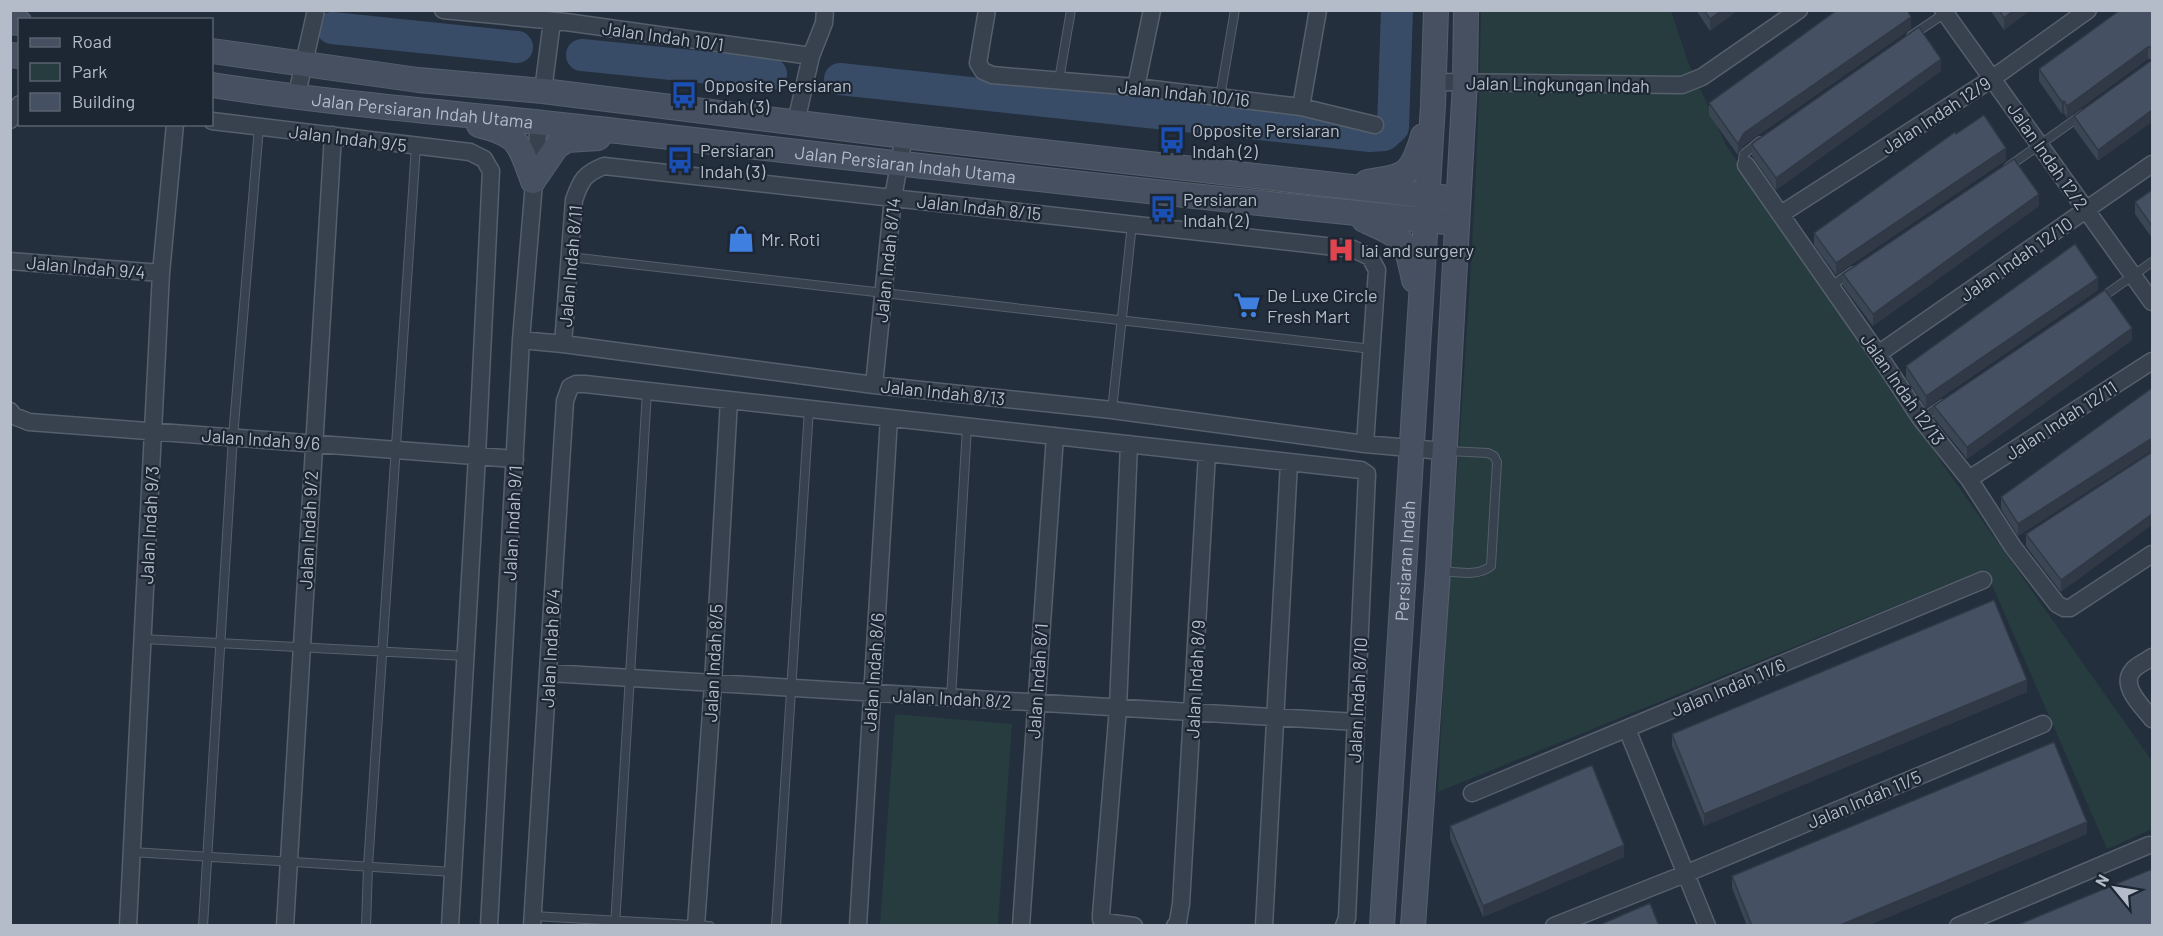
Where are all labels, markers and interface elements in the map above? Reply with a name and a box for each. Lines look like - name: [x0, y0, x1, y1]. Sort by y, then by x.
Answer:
- street label: Jalan Indah 10/1: [601, 17, 725, 55]
- legend: [18, 18, 213, 126]
- text: Road: [72, 30, 112, 52]
- text: Park: [72, 60, 107, 82]
- street label: Jalan Lingkungan Indah: [1466, 71, 1650, 97]
- street label: Jalan Indah 12/9: [1877, 72, 1995, 158]
- place label: Opposite Persiaran Indah (3): [704, 74, 852, 117]
- street label: Jalan Indah 10/16: [1117, 75, 1251, 111]
- bus stop icon: Opposite Persiaran Indah (3): [669, 80, 699, 110]
- street label: Jalan Persiaran Indah Utama: [311, 88, 534, 133]
- text: Building: [72, 90, 135, 112]
- street label: Jalan Indah 12/2: [2003, 98, 2093, 214]
- place label: Opposite Persiaran Indah (2): [1192, 119, 1340, 162]
- street label: Jalan Indah 9/5: [288, 120, 408, 156]
- bus stop icon: Opposite Persiaran Indah (2): [1157, 125, 1187, 155]
- place label: Persiaran Indah (3): [700, 139, 774, 182]
- street label: Jalan Persiaran Indah Utama: [794, 141, 1017, 188]
- bus stop icon: Persiaran Indah (3): [665, 145, 695, 175]
- place label: Persiaran Indah (2): [1183, 188, 1257, 231]
- street label: Jalan Indah 8/15: [916, 190, 1042, 224]
- bus stop icon: Persiaran Indah (2): [1148, 194, 1178, 224]
- street label: Jalan Indah 8/14: [869, 196, 905, 324]
- street label: Jalan Indah 8/11: [554, 204, 586, 328]
- street label: Jalan Indah 12/10: [1955, 212, 2077, 306]
- shop icon: Mr. Roti: [726, 224, 756, 254]
- place label: Mr. Roti: [761, 228, 820, 250]
- hospital icon: lai and surgery: [1326, 235, 1356, 265]
- place label: lai and surgery: [1361, 239, 1474, 261]
- street label: Jalan Indah 9/4: [26, 251, 146, 283]
- place label: De Luxe Circle Fresh Mart: [1267, 284, 1378, 327]
- supermarket icon: De Luxe Circle Fresh Mart: [1232, 290, 1262, 320]
- street label: Jalan Indah 12/13: [1856, 329, 1950, 449]
- street label: Jalan Indah 8/13: [880, 375, 1006, 409]
- street label: Jalan Indah 12/11: [2001, 376, 2121, 464]
- street label: Jalan Indah 9/6: [201, 424, 321, 454]
- street label: Jalan Indah 9/3: [135, 465, 163, 585]
- street label: Jalan Indah 9/1: [498, 465, 526, 581]
- street label: Jalan Indah 9/2: [294, 470, 322, 590]
- street label: Persiaran Indah: [1390, 500, 1419, 622]
- street label: Jalan Indah 8/4: [536, 588, 564, 708]
- street label: Jalan Indah 8/5: [699, 603, 727, 723]
- street label: Jalan Indah 8/6: [858, 612, 888, 732]
- street label: Jalan Indah 8/9: [1181, 619, 1209, 739]
- street label: Jalan Indah 8/1: [1022, 623, 1052, 739]
- street label: Jalan Indah 8/10: [1343, 637, 1371, 763]
- street label: Jalan Indah 11/6: [1668, 653, 1788, 721]
- street label: Jalan Indah 8/2: [892, 684, 1012, 712]
- street label: Jalan Indah 11/5: [1804, 765, 1924, 833]
- north arrow: [2085, 858, 2145, 918]
- text: N: [2091, 871, 2112, 890]

